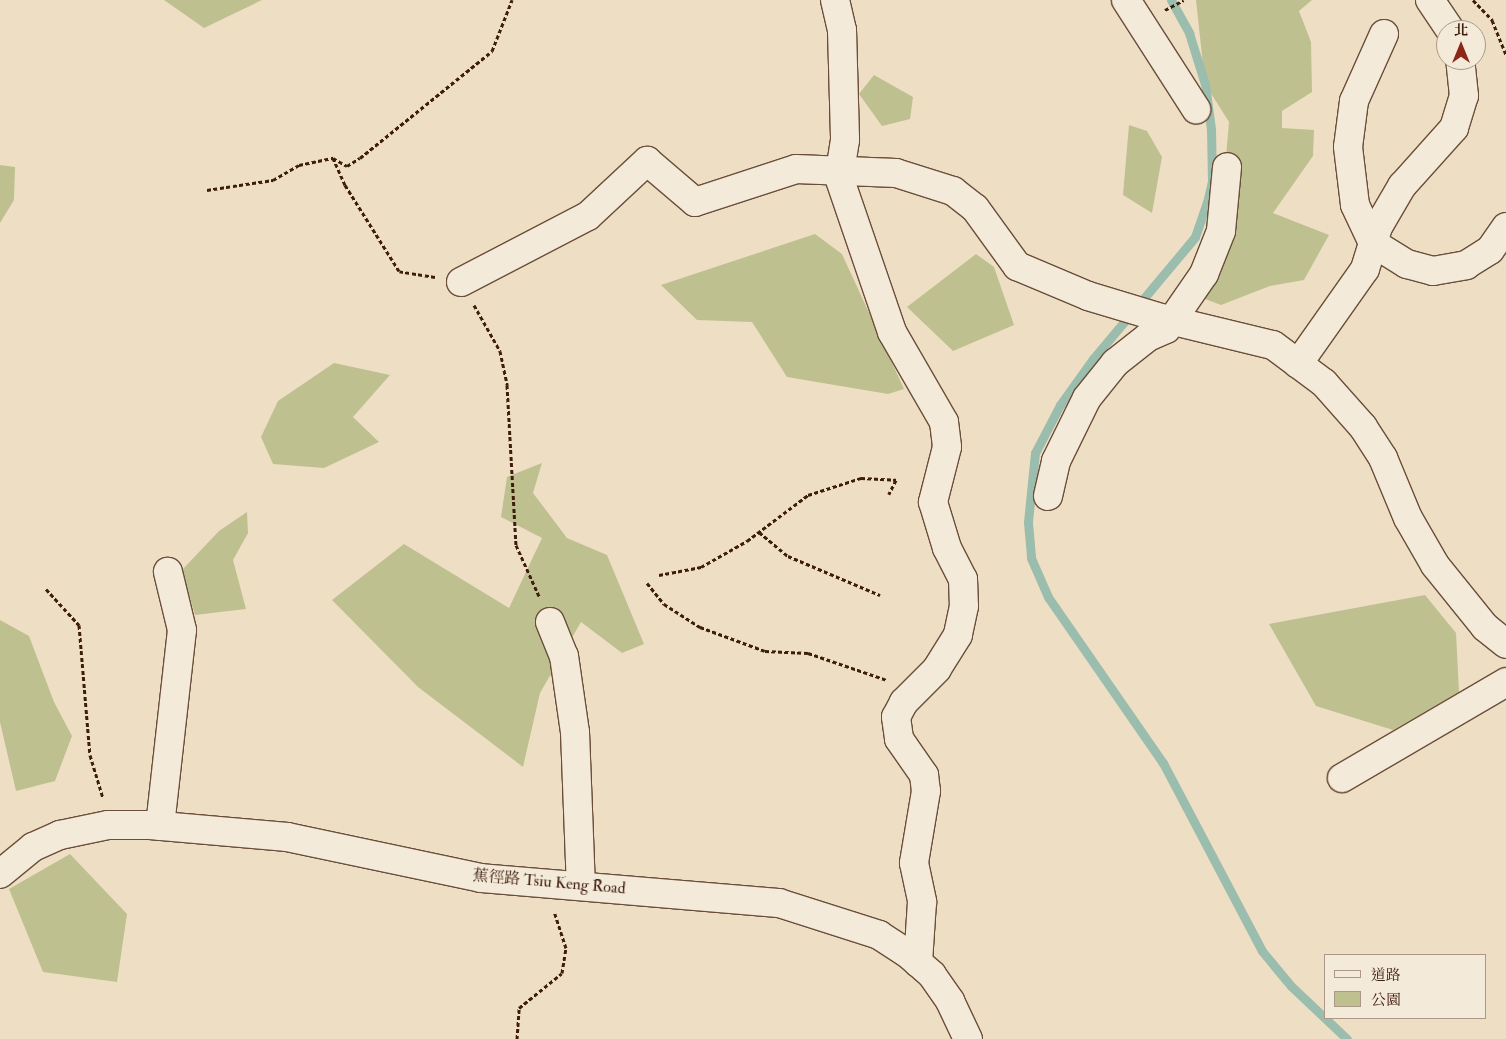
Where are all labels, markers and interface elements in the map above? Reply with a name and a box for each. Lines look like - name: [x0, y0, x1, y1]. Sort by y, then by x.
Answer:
- north arrow: [1436, 20, 1486, 70]
- text: 北: [1454, 22, 1468, 39]
- street label: 蕉徑路 Tsiu Keng Road: [472, 866, 626, 898]
- legend: [1324, 954, 1486, 1019]
- text: 道路: [1371, 966, 1401, 985]
- text: 公園: [1371, 991, 1401, 1010]

